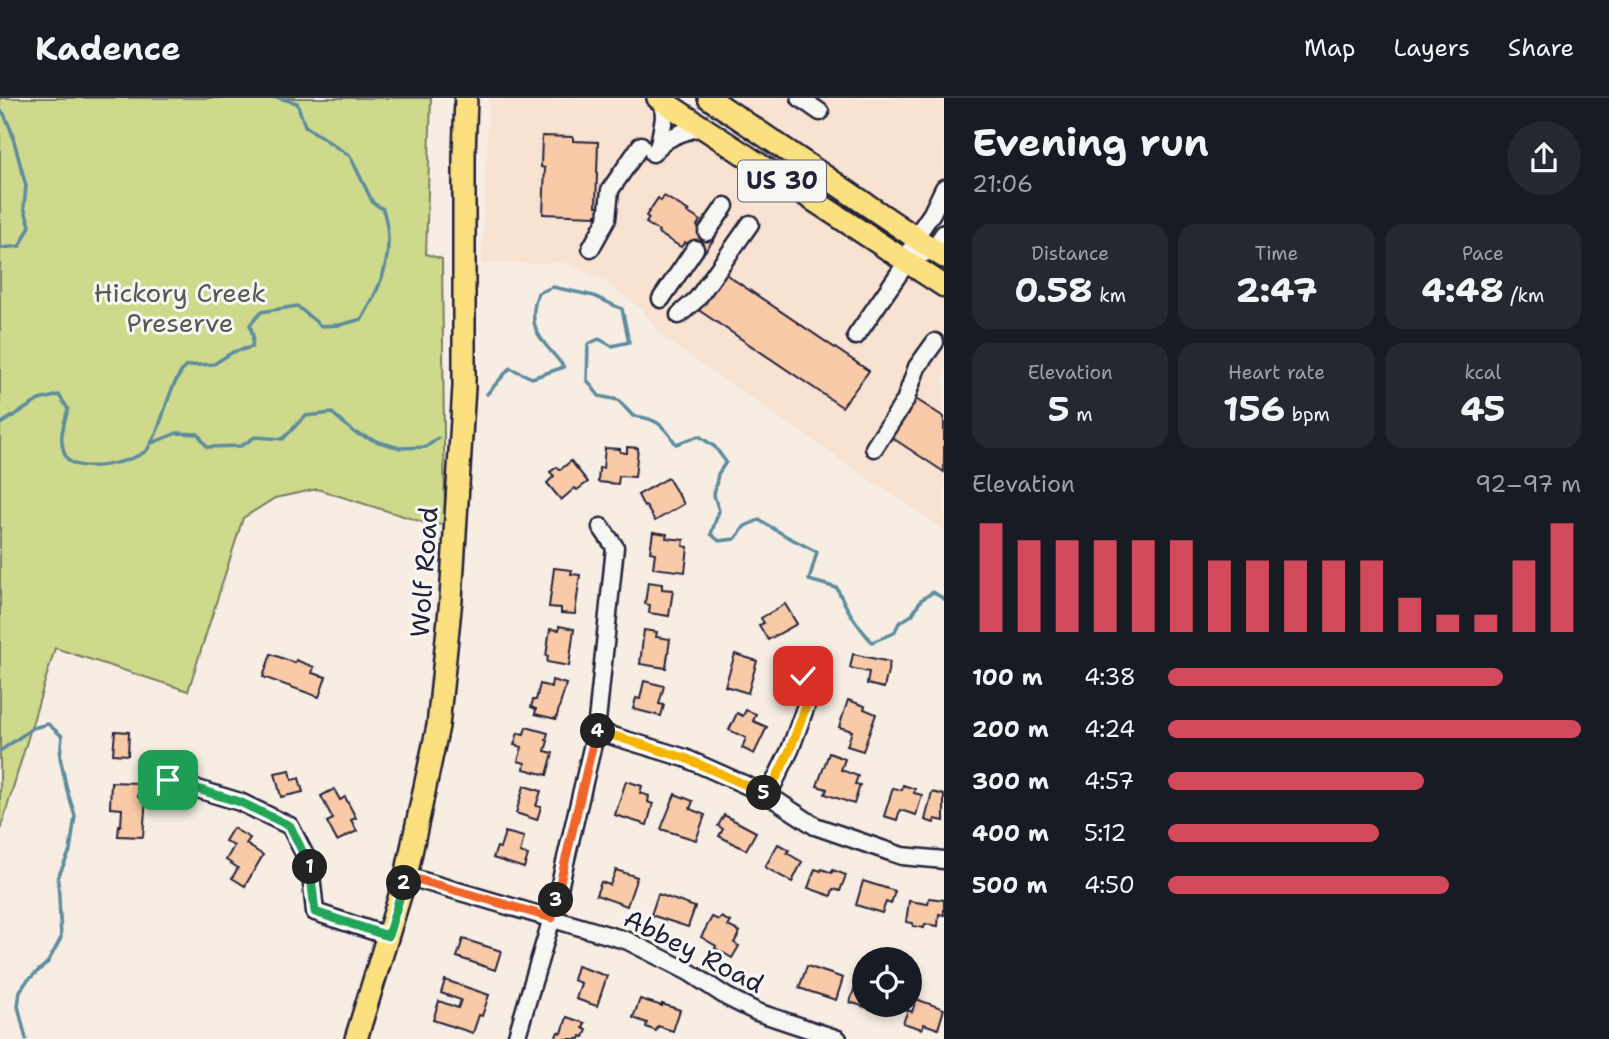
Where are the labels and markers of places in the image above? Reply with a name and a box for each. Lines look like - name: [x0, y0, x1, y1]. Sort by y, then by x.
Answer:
- pin: [773, 646, 833, 706]
- pin: 4: [580, 714, 616, 748]
- pin: [138, 750, 198, 810]
- pin: 5: [746, 776, 782, 810]
- pin: 1: [292, 850, 328, 884]
- pin: 2: [386, 866, 422, 900]
- pin: 3: [538, 882, 574, 918]

